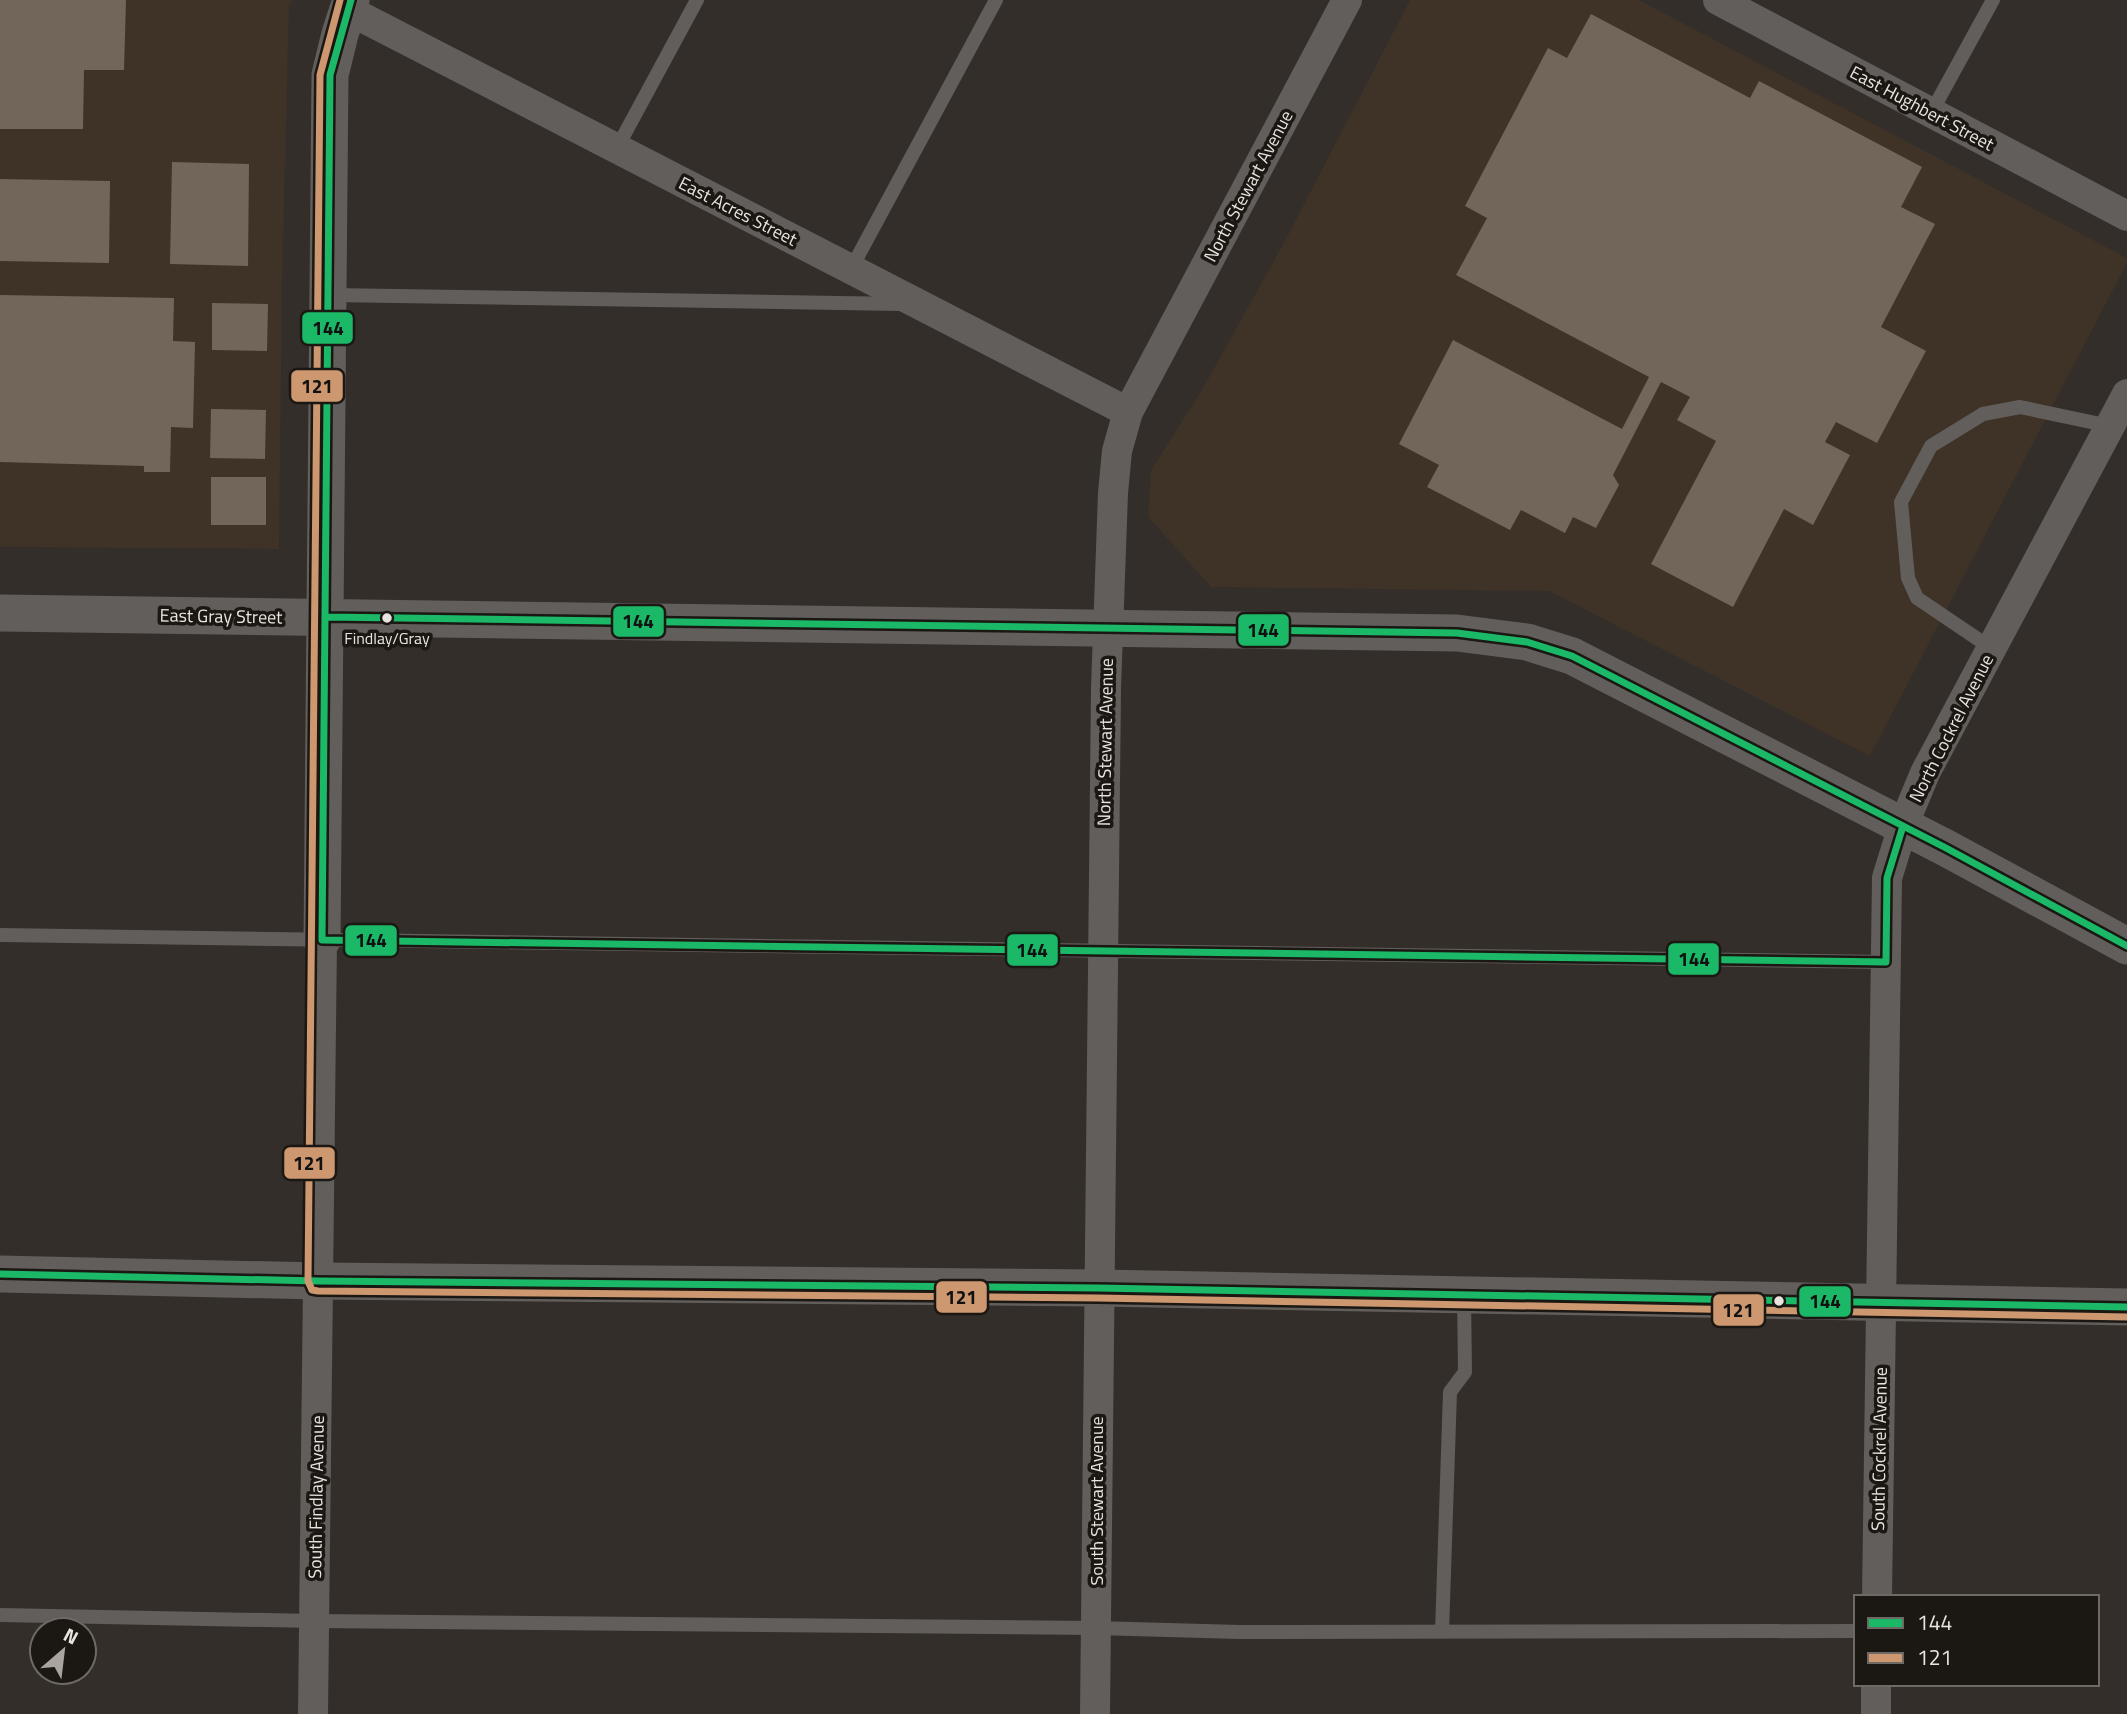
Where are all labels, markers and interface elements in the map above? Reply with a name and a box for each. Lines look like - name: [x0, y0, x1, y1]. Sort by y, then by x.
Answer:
- street label: East Hughbert Street: [1845, 59, 1999, 158]
- street label: North Stewart Avenue: [1197, 105, 1299, 267]
- street label: East Acres Street: [674, 169, 803, 253]
- line badge: 144: [301, 311, 354, 345]
- text: 144: [312, 313, 344, 342]
- line badge: 121: [290, 369, 344, 403]
- text: 121: [301, 371, 333, 400]
- street label: East Gray Street: [159, 601, 283, 631]
- line badge: 144: [612, 605, 665, 638]
- text: 144: [622, 606, 654, 635]
- marker: Findlay/Gray: [380, 611, 394, 625]
- line badge: 144: [1237, 613, 1290, 647]
- text: 144: [1247, 615, 1279, 644]
- place label: Findlay/Gray: [344, 626, 430, 650]
- street label: North Cockrel Avenue: [1902, 649, 2000, 807]
- street label: North Stewart Avenue: [1090, 658, 1120, 826]
- line badge: 144: [344, 924, 398, 957]
- text: 144: [355, 925, 387, 954]
- line badge: 144: [1006, 933, 1059, 967]
- text: 144: [1016, 935, 1048, 964]
- line badge: 144: [1667, 942, 1720, 976]
- text: 144: [1678, 944, 1710, 973]
- line badge: 121: [283, 1146, 336, 1180]
- text: 121: [293, 1148, 325, 1177]
- line badge: 121: [935, 1280, 988, 1314]
- text: 121: [945, 1282, 977, 1311]
- line badge: 144: [1798, 1285, 1852, 1318]
- text: 144: [1809, 1286, 1841, 1315]
- line badge: 121: [1712, 1293, 1765, 1327]
- unlabelled marker: [1772, 1294, 1786, 1308]
- text: 121: [1722, 1295, 1754, 1324]
- street label: South Cockrel Avenue: [1864, 1367, 1894, 1531]
- street label: South Findlay Avenue: [301, 1415, 331, 1579]
- street label: South Stewart Avenue: [1083, 1416, 1110, 1586]
- legend: [1854, 1595, 2099, 1686]
- text: 144: [1917, 1606, 1952, 1638]
- north arrow: [28, 1616, 98, 1686]
- text: N: [59, 1620, 84, 1651]
- text: 121: [1917, 1641, 1952, 1673]

